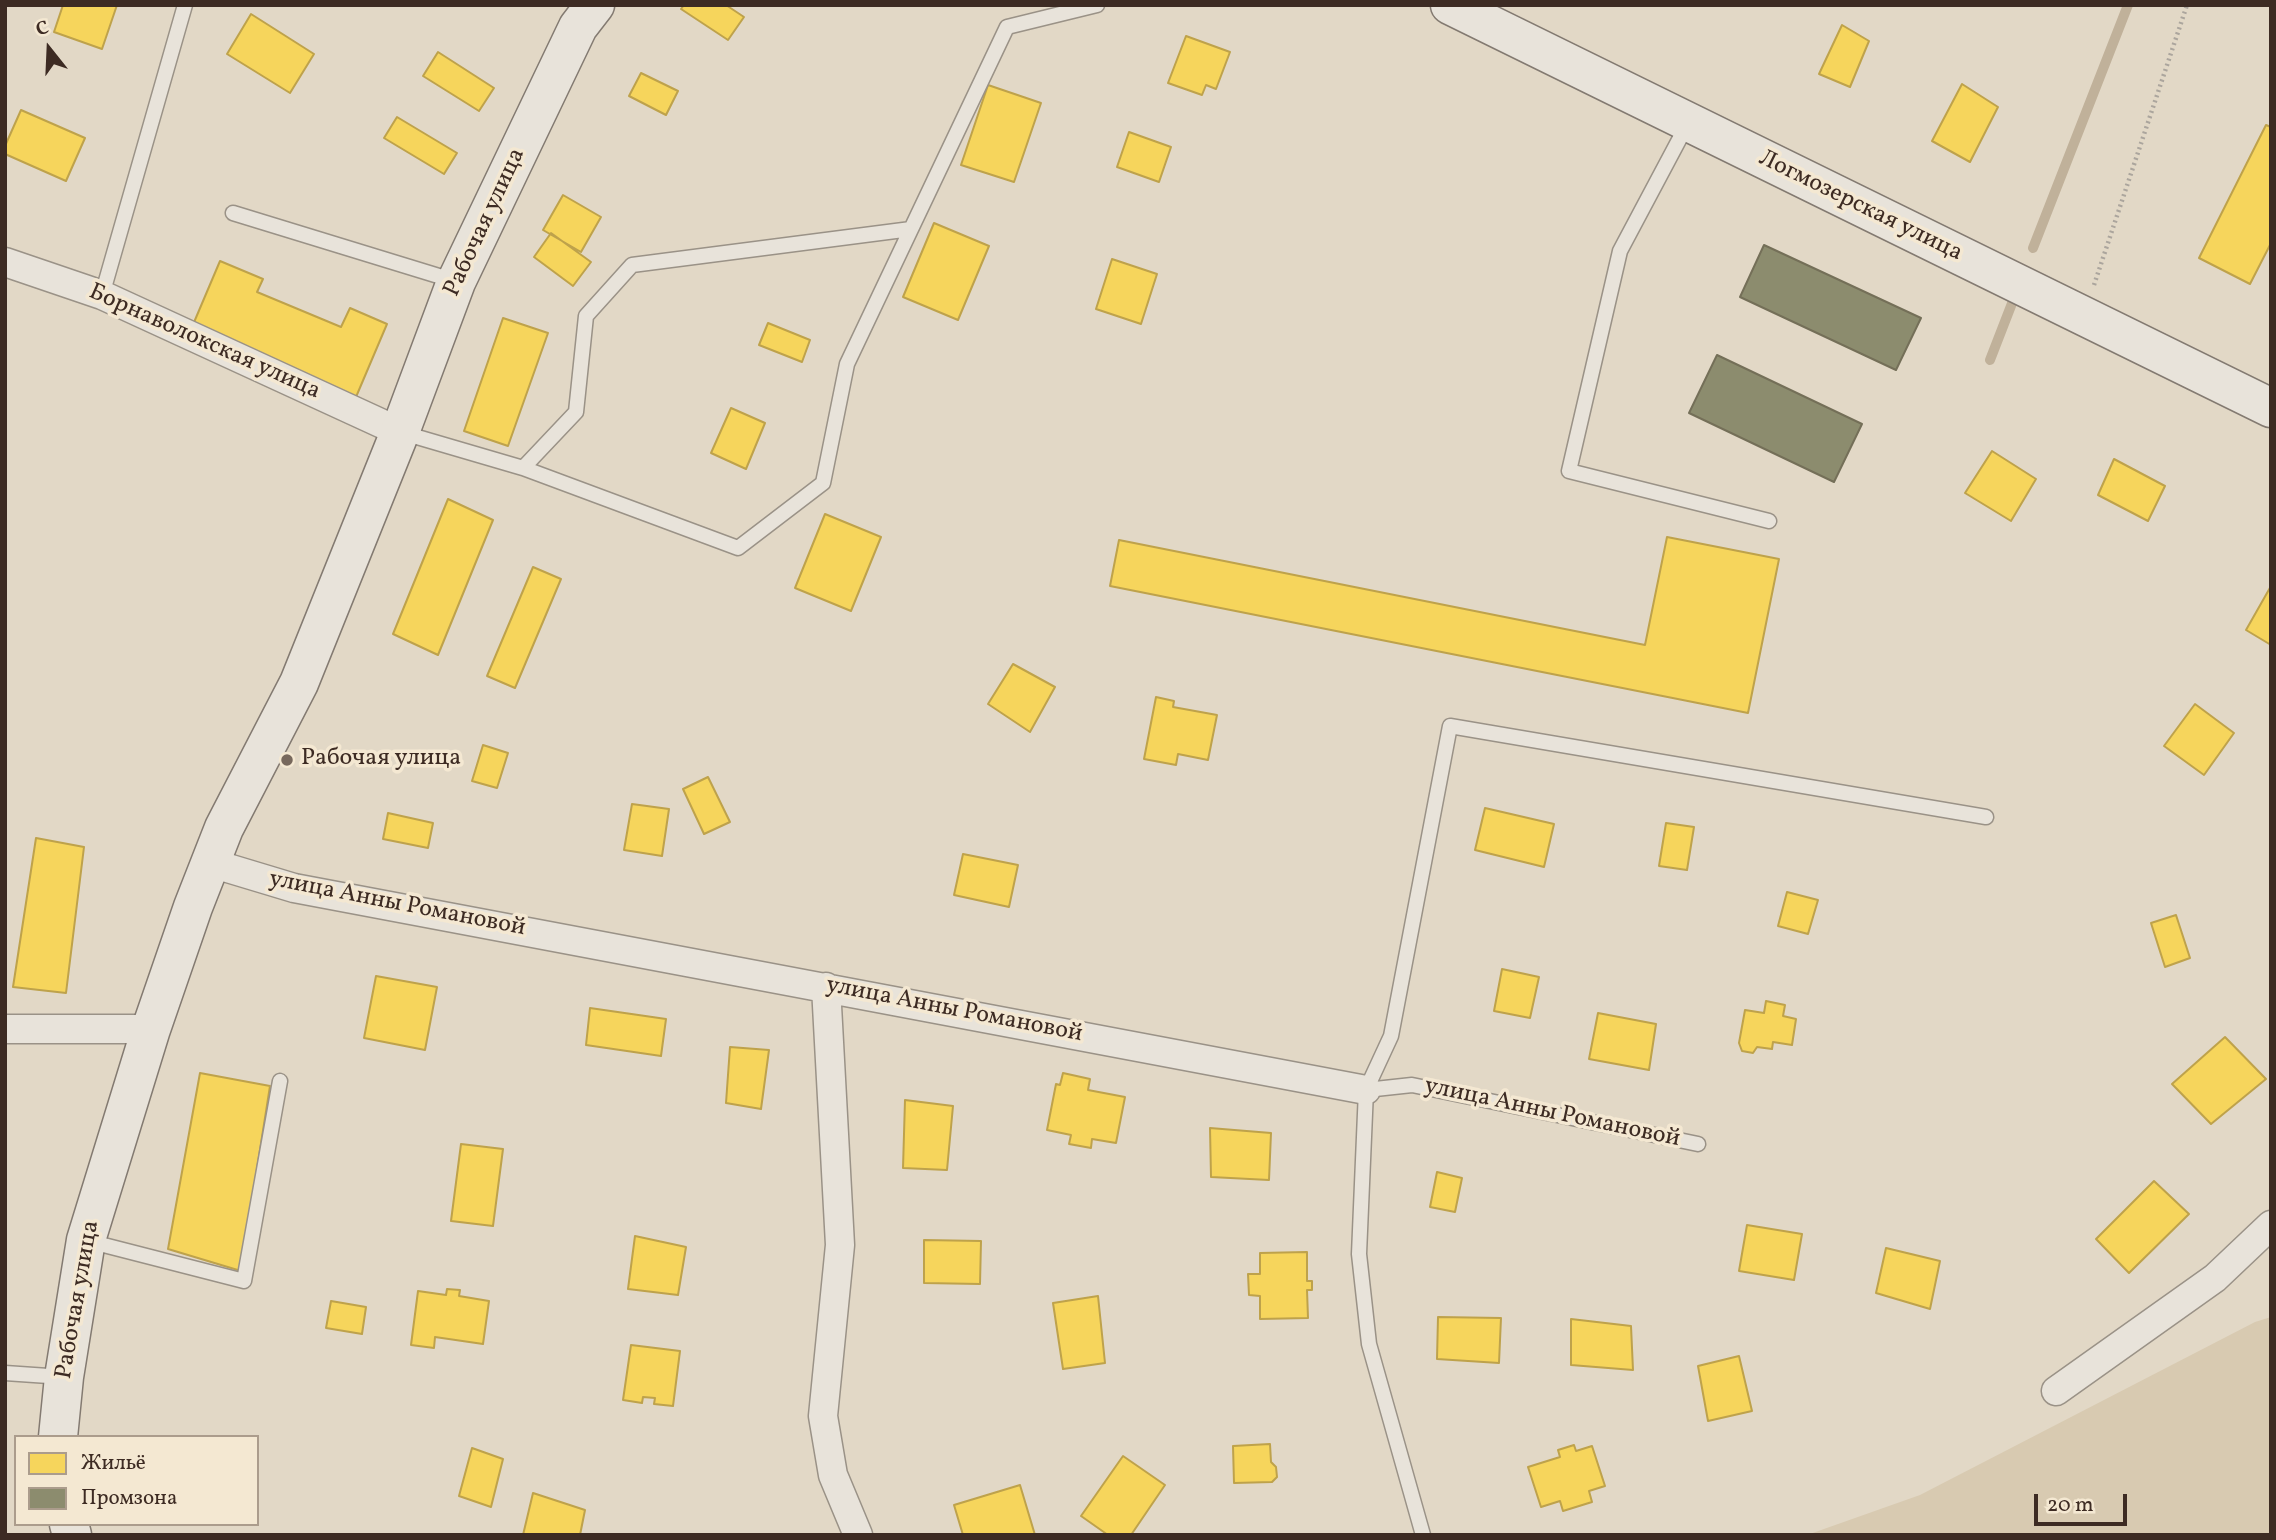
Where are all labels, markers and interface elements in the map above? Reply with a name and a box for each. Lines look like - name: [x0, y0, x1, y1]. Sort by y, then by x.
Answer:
- north arrow: [14, 14, 84, 84]
- text: С: [33, 15, 52, 43]
- street label: Рабочая улица: [439, 144, 533, 302]
- street label: Логмозерская улица: [1753, 145, 1967, 269]
- street label: Борнаволокская улица: [84, 279, 324, 407]
- place label: Рабочая улица: [301, 746, 461, 774]
- marker: Рабочая улица: [279, 752, 295, 768]
- street label: улица Анны Романовой: [266, 866, 528, 944]
- street label: улица Анны Романовой: [823, 972, 1085, 1050]
- street label: улица Анны Романовой: [1422, 1073, 1682, 1155]
- street label: Рабочая улица: [51, 1219, 107, 1381]
- legend: [14, 1435, 259, 1526]
- text: Жильё: [81, 1449, 146, 1478]
- scale bar: [2038, 1480, 2131, 1524]
- text: Промзона: [81, 1484, 177, 1513]
- text: 20 m: [2047, 1491, 2093, 1520]

